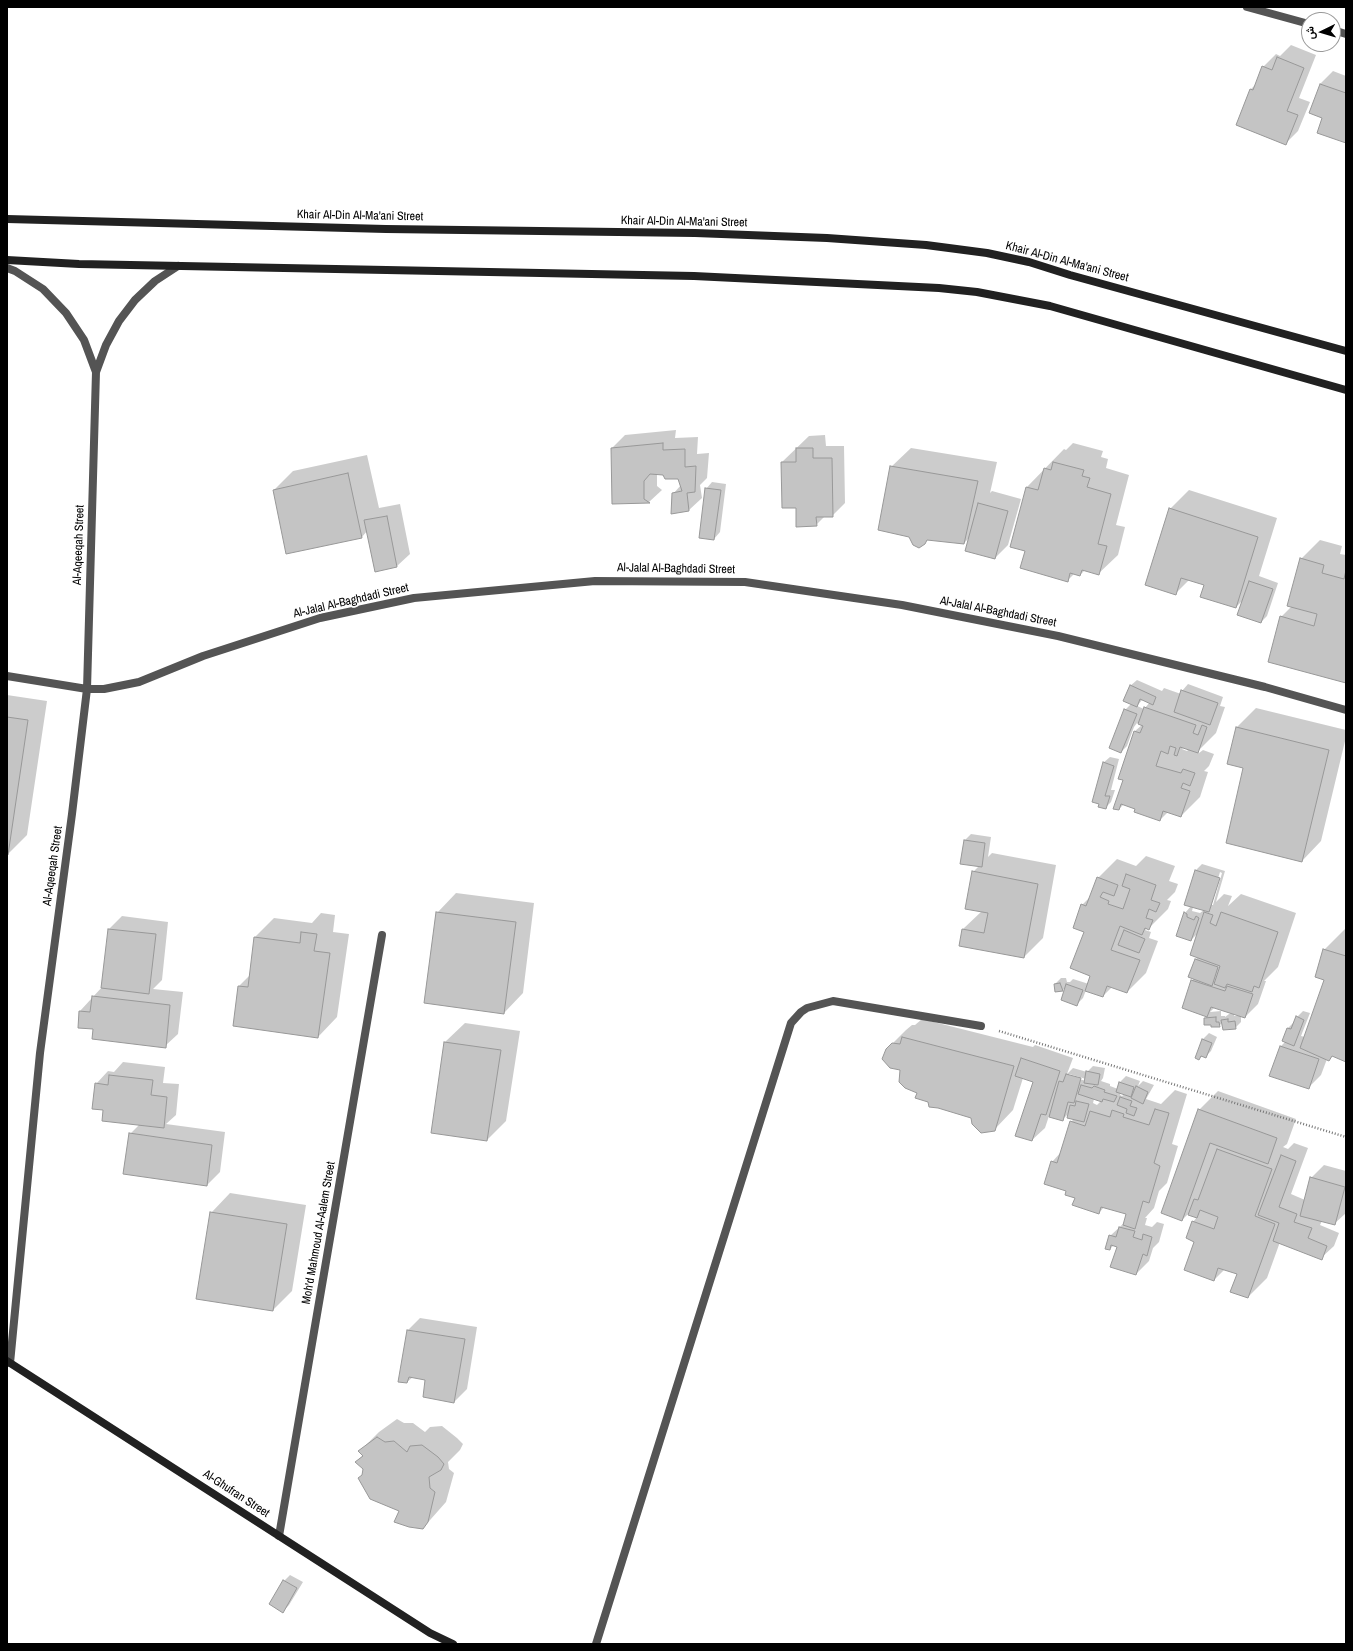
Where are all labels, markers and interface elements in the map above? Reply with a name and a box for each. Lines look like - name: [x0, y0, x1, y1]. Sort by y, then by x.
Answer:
- north arrow: [1301, 12, 1341, 52]
- text: ش: [1302, 26, 1318, 40]
- street label: Khair Al-Din Al-Ma'ani Street: [297, 208, 423, 224]
- street label: Khair Al-Din Al-Ma'ani Street: [621, 214, 747, 230]
- street label: Khair Al-Din Al-Ma'ani Street: [1004, 239, 1130, 285]
- street label: Al-Aqeeqah Street: [70, 505, 88, 585]
- street label: Al-Jalal Al-Baghdadi Street: [617, 561, 735, 577]
- street label: Al-Jalal Al-Baghdadi Street: [292, 581, 410, 621]
- street label: Al-Jalal Al-Baghdadi Street: [939, 594, 1057, 630]
- street label: Al-Aqeeqah Street: [40, 825, 66, 907]
- street label: Moh'd Mahmoud Al-Aalem Street: [299, 1161, 339, 1305]
- street label: Al-Ghufran Street: [200, 1467, 272, 1521]

